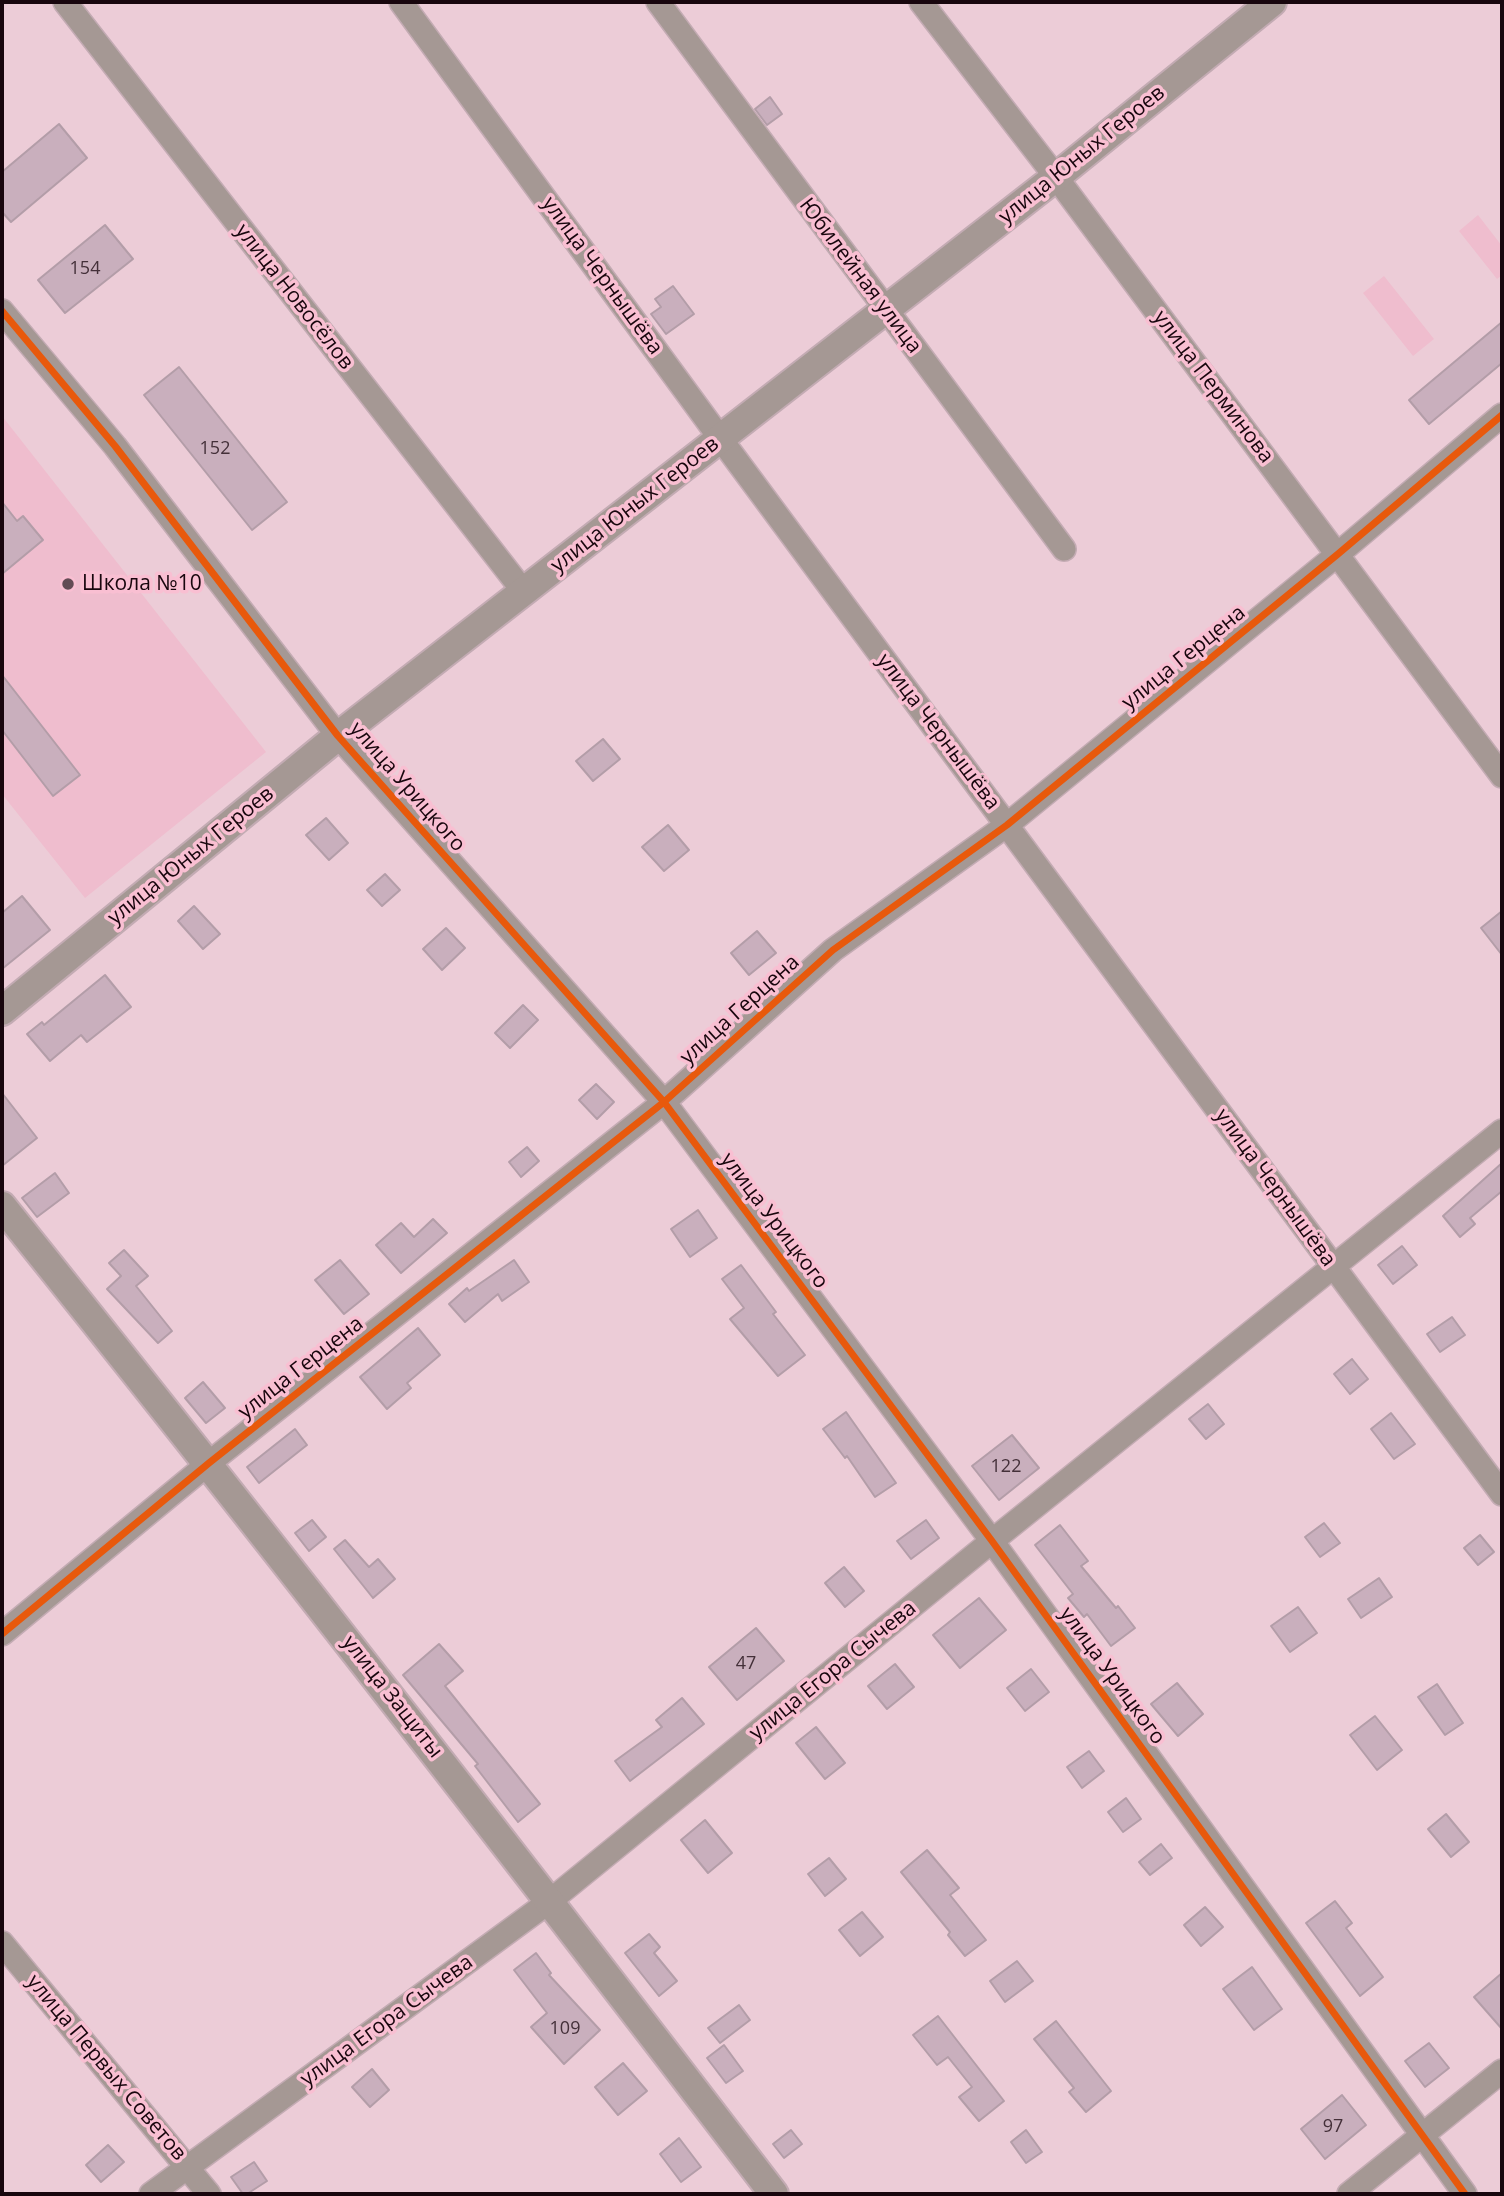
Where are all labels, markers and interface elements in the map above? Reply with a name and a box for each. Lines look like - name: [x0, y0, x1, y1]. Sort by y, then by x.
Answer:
- street label: улица Юных Героев: [994, 80, 1170, 230]
- street label: улица Чернышёва: [536, 192, 668, 360]
- street label: Юбилейная улица: [793, 193, 927, 359]
- street label: улица Новосёлов: [229, 219, 359, 375]
- house number: 154: [70, 258, 100, 280]
- street label: улица Перминова: [1147, 306, 1279, 468]
- street label: улица Юных Героев: [546, 432, 724, 578]
- house number: 152: [200, 438, 230, 460]
- place label: Школа №10: [82, 571, 202, 597]
- marker: Школа №10: [60, 576, 76, 592]
- street label: улица Герцена: [1117, 601, 1251, 715]
- street label: улица Чернышёва: [871, 649, 1005, 815]
- street label: улица Урицкого: [344, 717, 470, 857]
- street label: улица Юных Героев: [103, 781, 279, 931]
- street label: улица Герцена: [675, 950, 805, 1070]
- street label: улица Чернышёва: [1209, 1104, 1341, 1272]
- street label: улица Урицкого: [715, 1148, 833, 1294]
- street label: улица Герцена: [234, 1311, 368, 1425]
- house number: 122: [991, 1456, 1021, 1478]
- street label: улица Егора Сычева: [745, 1596, 921, 1746]
- street label: улица Урицкого: [1054, 1602, 1170, 1750]
- street label: улица Защиты: [336, 1631, 448, 1763]
- house number: 47: [736, 1653, 756, 1675]
- street label: улица Егора Сычева: [296, 1950, 478, 2092]
- street label: улица Первых Советов: [21, 1970, 191, 2166]
- house number: 109: [550, 2018, 580, 2040]
- house number: 97: [1323, 2116, 1343, 2138]

